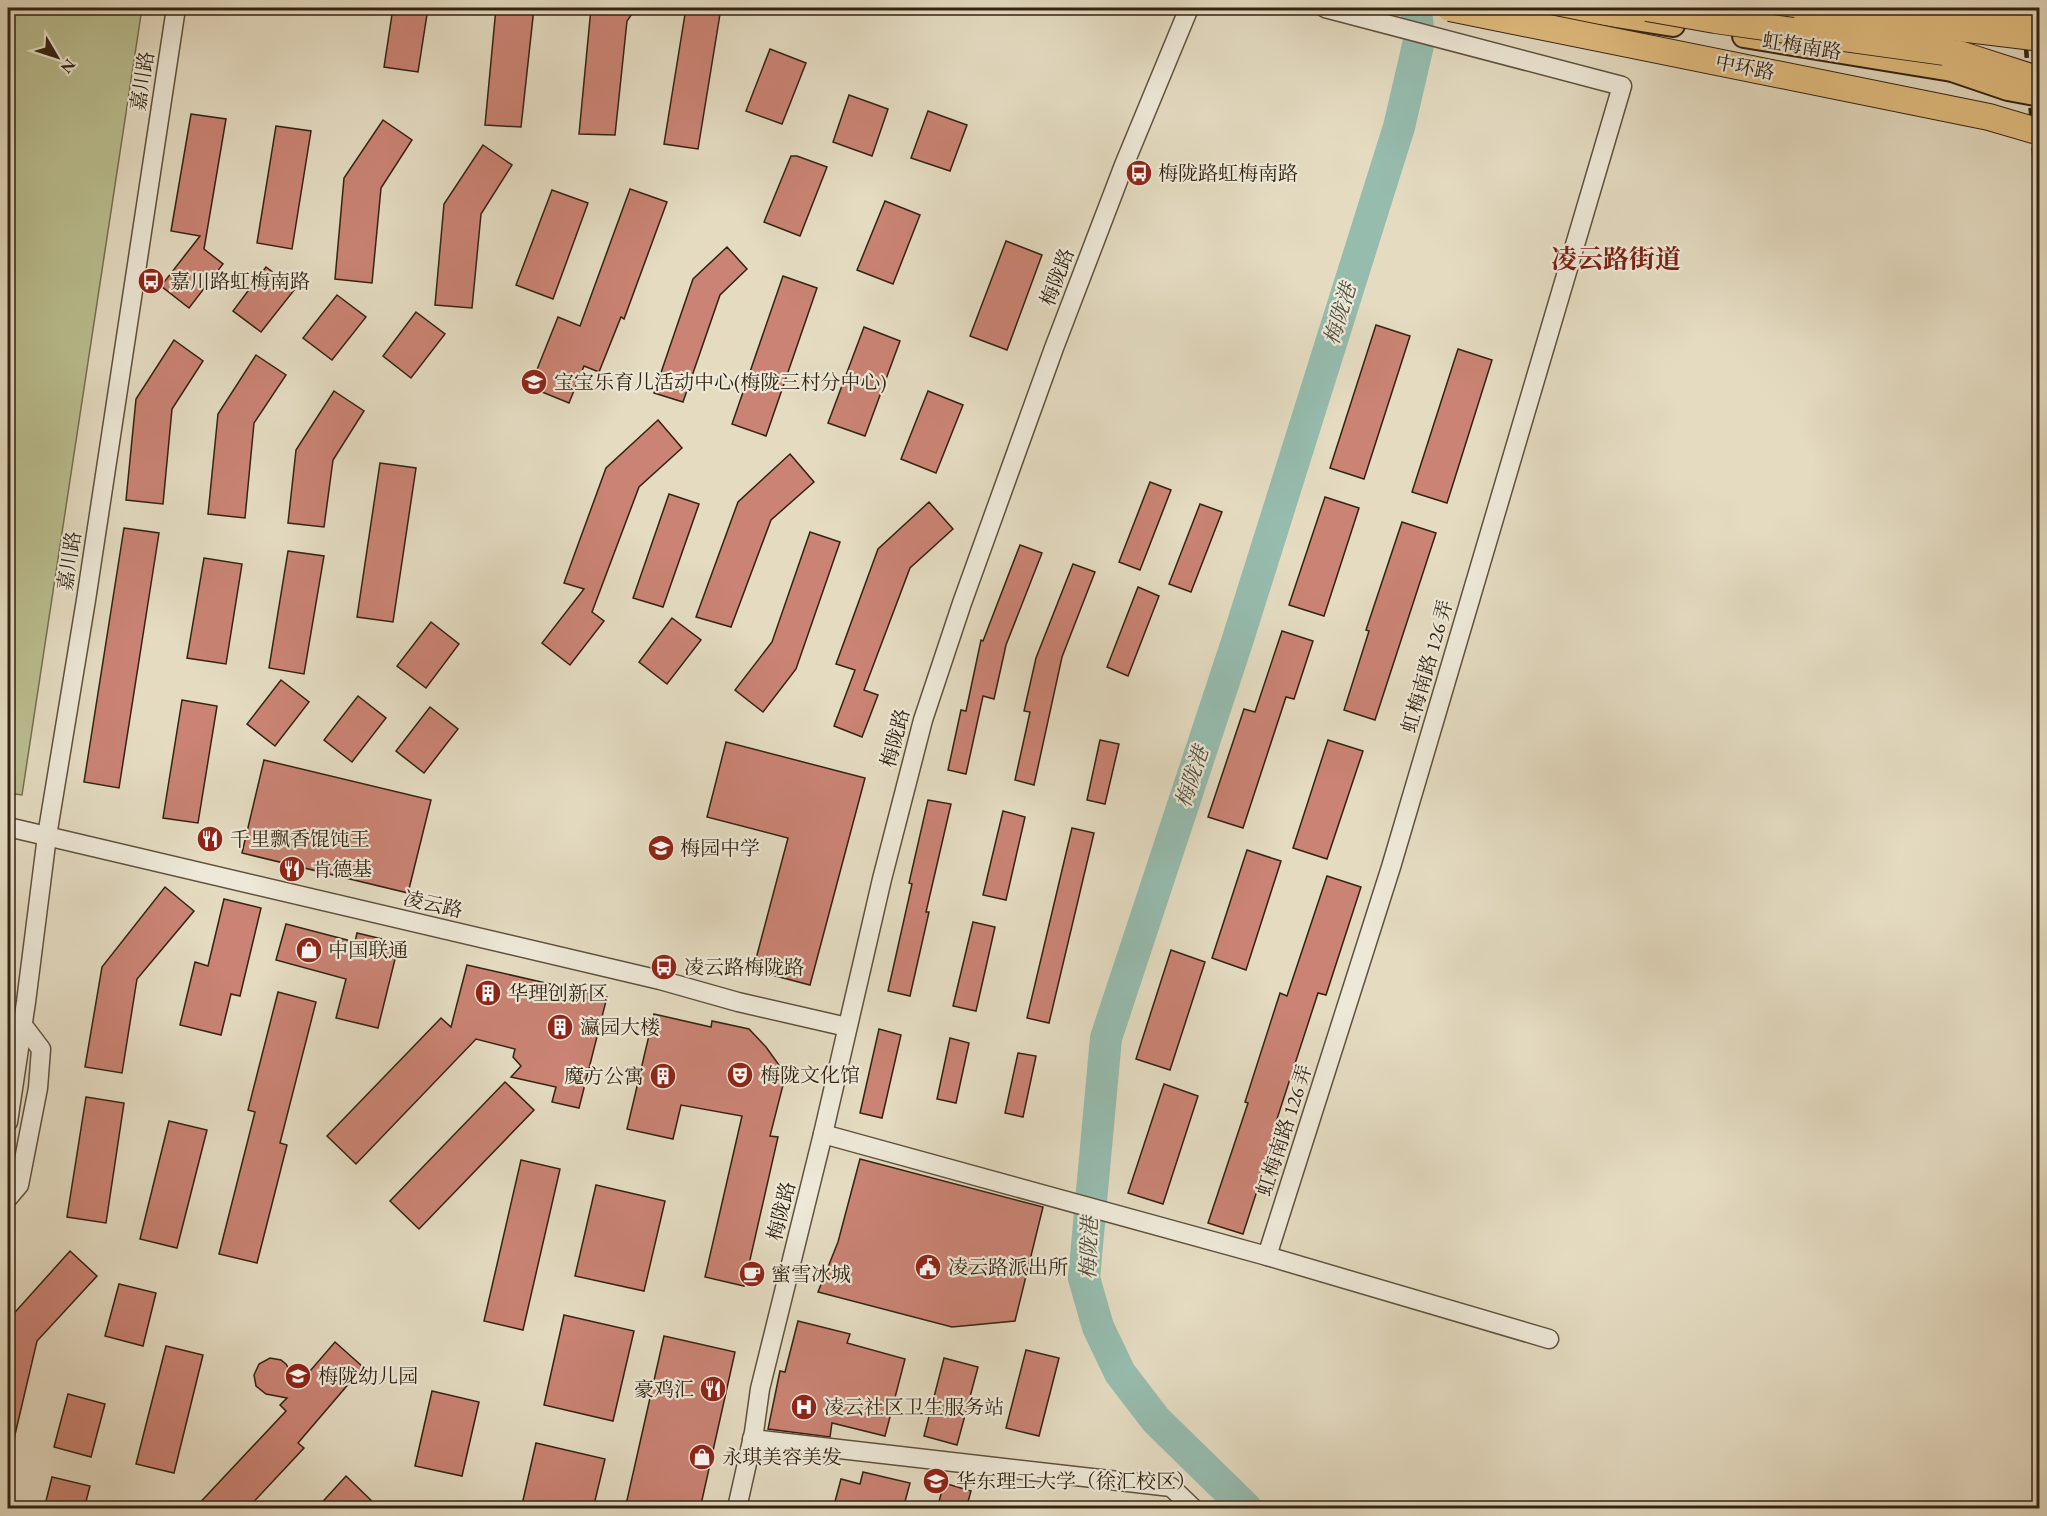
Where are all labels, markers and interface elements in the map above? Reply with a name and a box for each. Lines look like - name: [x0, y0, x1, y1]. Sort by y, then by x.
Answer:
- north arrow: [27, 27, 87, 87]
- street label: 虹梅南路: [1760, 27, 1844, 65]
- street label: 嘉川路: [124, 49, 160, 113]
- street label: 中环路: [1713, 49, 1777, 85]
- text: N: [56, 54, 81, 78]
- bus stop icon: 梅陇路虹梅南路: [1124, 158, 1154, 188]
- place label: 梅陇路虹梅南路: [1158, 160, 1298, 186]
- district label: 凌云路街道: [1551, 242, 1681, 276]
- street label: 梅陇路: [1034, 244, 1080, 310]
- bus stop icon: 嘉川路虹梅南路: [136, 266, 166, 296]
- place label: 嘉川路虹梅南路: [170, 268, 310, 294]
- water label: 梅陇港: [1317, 277, 1363, 348]
- school or university icon: 宝宝乐育儿活动中心(梅陇三村分中心): [519, 367, 549, 397]
- place label: 宝宝乐育儿活动中心(梅陇三村分中心): [554, 369, 887, 395]
- street label: 嘉川路: [51, 529, 87, 593]
- street label: 虹梅南路 126 弄: [1396, 597, 1458, 735]
- street label: 梅陇路: [875, 706, 915, 770]
- water label: 梅陇港: [1169, 740, 1215, 811]
- restaurant icon: 千里飘香馄饨王: [195, 824, 225, 854]
- place label: 千里飘香馄饨王: [230, 826, 370, 852]
- school or university icon: 梅园中学: [646, 833, 676, 863]
- place label: 梅园中学: [680, 835, 760, 861]
- restaurant icon: 肯德基: [277, 854, 307, 884]
- place label: 肯德基: [312, 856, 372, 882]
- street label: 凌云路: [401, 885, 465, 923]
- shop icon: 中国联通: [294, 935, 324, 965]
- place label: 中国联通: [328, 937, 408, 963]
- bus stop icon: 凌云路梅陇路: [649, 952, 679, 982]
- place label: 凌云路梅陇路: [684, 954, 804, 980]
- building icon: 华理创新区: [473, 978, 503, 1008]
- place label: 华理创新区: [508, 980, 608, 1006]
- building icon: 瀛园大楼: [545, 1012, 575, 1042]
- place label: 瀛园大楼: [580, 1014, 660, 1040]
- theatre icon: 梅陇文化馆: [725, 1060, 755, 1090]
- building icon: 魔方公寓: [648, 1061, 678, 1091]
- street label: 虹梅南路 126 弄: [1250, 1061, 1318, 1199]
- place label: 梅陇文化馆: [760, 1062, 860, 1088]
- place label: 魔方公寓: [564, 1063, 644, 1089]
- street label: 梅陇路: [761, 1179, 801, 1243]
- water label: 梅陇港: [1074, 1213, 1103, 1280]
- public building icon: 凌云路派出所: [913, 1252, 943, 1282]
- place label: 凌云路派出所: [948, 1254, 1068, 1280]
- cafe icon: 蜜雪冰城: [737, 1259, 767, 1289]
- place label: 蜜雪冰城: [771, 1261, 851, 1287]
- school or university icon: 梅陇幼儿园: [283, 1361, 313, 1391]
- place label: 梅陇幼儿园: [318, 1363, 418, 1389]
- restaurant icon: 豪鸡汇: [698, 1374, 728, 1404]
- place label: 豪鸡汇: [634, 1376, 694, 1402]
- hospital icon: 凌云社区卫生服务站: [789, 1392, 819, 1422]
- place label: 凌云社区卫生服务站: [824, 1394, 1004, 1420]
- shop icon: 永琪美容美发: [687, 1442, 717, 1472]
- place label: 永琪美容美发: [722, 1444, 842, 1470]
- school or university icon: 华东理工大学（徐汇校区）: [921, 1466, 951, 1496]
- place label: 华东理工大学（徐汇校区）: [956, 1468, 1196, 1494]

